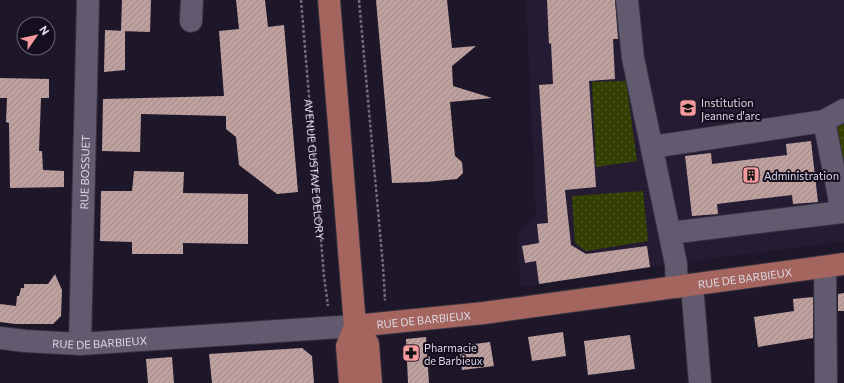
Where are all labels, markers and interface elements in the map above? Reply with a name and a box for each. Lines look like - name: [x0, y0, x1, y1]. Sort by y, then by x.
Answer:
- north arrow: [16, 16, 56, 56]
- text: N: [37, 23, 52, 37]
- place label: Institution Jeanne d'arc: [701, 96, 760, 123]
- street label: AVENUE GUSTAVE DELORY: [303, 98, 327, 240]
- school or university icon: Institution Jeanne d'arc: [678, 98, 698, 118]
- street label: RUE BOSSUET: [77, 135, 91, 209]
- building icon: Administration: [741, 165, 761, 185]
- place label: Administration: [764, 169, 839, 182]
- street label: RUE DE BARBIEUX: [697, 265, 793, 290]
- street label: RUE DE BARBIEUX: [376, 308, 472, 330]
- street label: RUE DE BARBIEUX: [52, 333, 148, 351]
- place label: Pharmacie de Barbieux: [424, 341, 483, 367]
- pharmacy icon: Pharmacie de Barbieux: [401, 343, 421, 363]

